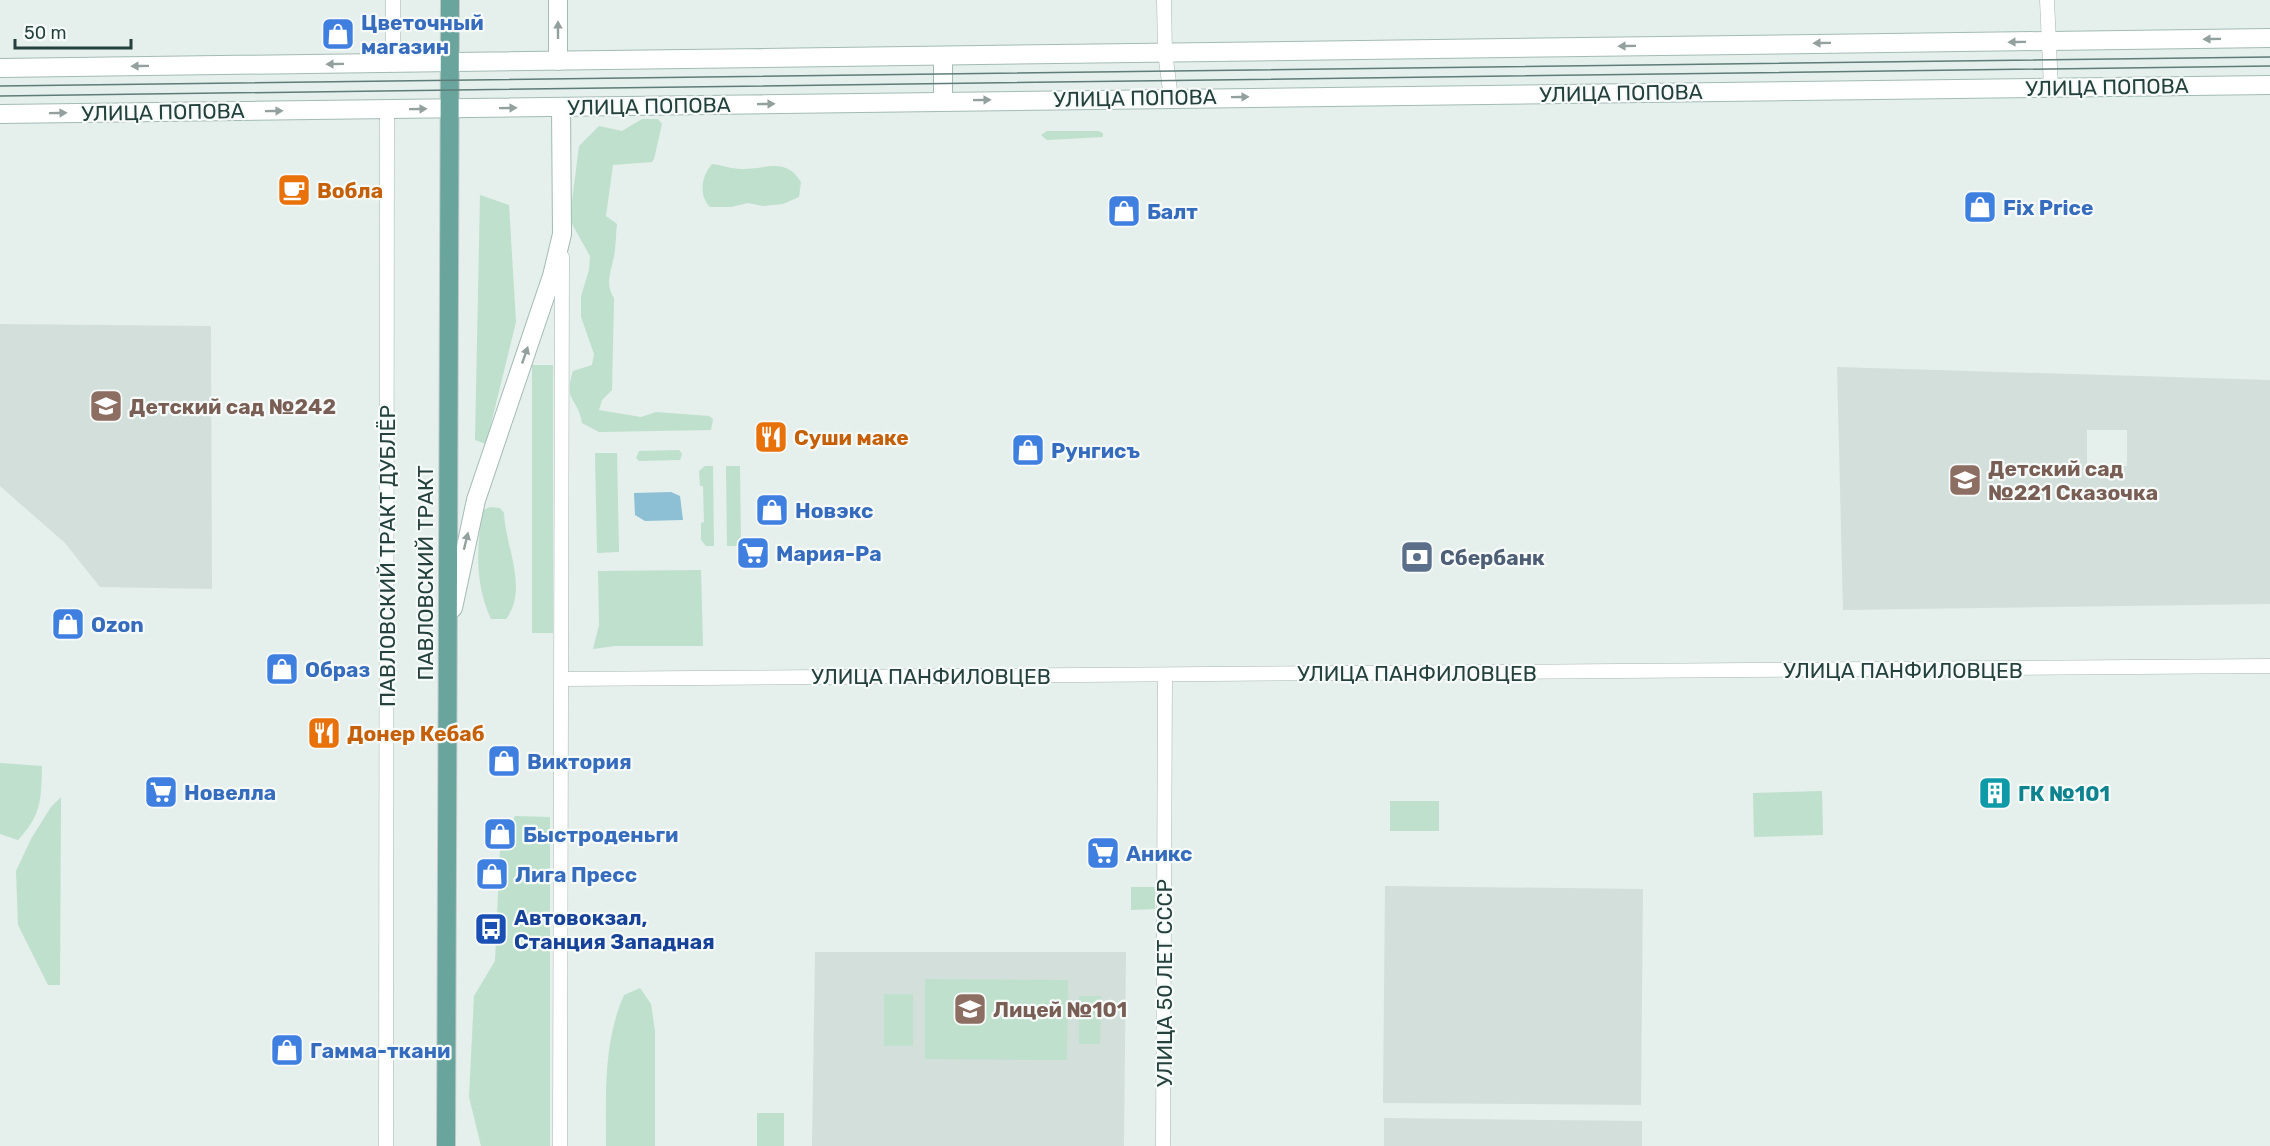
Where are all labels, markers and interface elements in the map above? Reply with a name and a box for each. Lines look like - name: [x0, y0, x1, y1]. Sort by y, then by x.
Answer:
- place label: Цветочный магазин: [361, 10, 484, 59]
- scale bar: [15, 12, 130, 50]
- shop icon: Цветочный магазин: [320, 16, 356, 52]
- one-way arrow: [553, 21, 563, 40]
- text: 50 m: [24, 22, 67, 44]
- one-way arrow: [2202, 34, 2221, 44]
- one-way arrow: [2007, 37, 2026, 46]
- one-way arrow: [1812, 39, 1831, 48]
- one-way arrow: [1617, 41, 1636, 51]
- one-way arrow: [325, 59, 344, 68]
- one-way arrow: [130, 61, 149, 71]
- street label: УЛИЦА ПОПОВА: [2025, 73, 2189, 101]
- street label: УЛИЦА ПОПОВА: [1539, 79, 1703, 107]
- street label: УЛИЦА ПОПОВА: [1053, 84, 1217, 112]
- street label: УЛИЦА ПОПОВА: [567, 92, 731, 120]
- one-way arrow: [1231, 92, 1250, 102]
- one-way arrow: [973, 95, 992, 105]
- street label: УЛИЦА ПОПОВА: [81, 98, 245, 126]
- one-way arrow: [757, 99, 776, 109]
- one-way arrow: [499, 103, 518, 113]
- one-way arrow: [409, 104, 428, 114]
- one-way arrow: [265, 106, 284, 116]
- one-way arrow: [49, 108, 68, 118]
- cafe icon: Вобла: [276, 172, 312, 208]
- place label: Вобла: [317, 178, 383, 203]
- shop icon: Fix Price: [1962, 189, 1998, 225]
- shop icon: Балт: [1106, 193, 1142, 229]
- place label: Fix Price: [2003, 195, 2093, 220]
- place label: Балт: [1147, 199, 1198, 224]
- one-way arrow: [520, 346, 530, 364]
- school or university icon: Детский сад №242: [88, 388, 124, 424]
- place label: Детский сад №242: [129, 394, 336, 419]
- street label: ПАВЛОВСКИЙ ТРАКТ ДУБЛЁР: [375, 405, 400, 707]
- restaurant icon: Суши маке: [753, 419, 789, 455]
- place label: Суши маке: [794, 425, 909, 450]
- shop icon: Рунгисъ: [1010, 432, 1046, 468]
- place label: Рунгисъ: [1051, 438, 1140, 463]
- place label: Детский сад №221 Сказочка: [1988, 456, 2158, 505]
- school or university icon: Детский сад №221 Сказочка: [1947, 462, 1983, 498]
- street label: ПАВЛОВСКИЙ ТРАКТ: [413, 465, 438, 681]
- shop icon: Новэкс: [754, 492, 790, 528]
- place label: Новэкс: [795, 498, 873, 523]
- one-way arrow: [461, 532, 471, 550]
- supermarket icon: Мария-Ра: [735, 535, 771, 571]
- bank icon: Сбербанк: [1399, 539, 1435, 575]
- place label: Мария-Ра: [776, 541, 882, 566]
- place label: Сбербанк: [1440, 545, 1545, 570]
- shop icon: Ozon: [50, 606, 86, 642]
- place label: Ozon: [91, 612, 144, 637]
- shop icon: Образ: [264, 651, 300, 687]
- place label: Образ: [305, 657, 370, 682]
- street label: УЛИЦА ПАНФИЛОВЦЕВ: [1783, 658, 2023, 683]
- street label: УЛИЦА ПАНФИЛОВЦЕВ: [1297, 661, 1537, 686]
- street label: УЛИЦА ПАНФИЛОВЦЕВ: [811, 664, 1051, 689]
- restaurant icon: Донер Кебаб: [306, 715, 342, 751]
- place label: Донер Кебаб: [347, 721, 485, 746]
- shop icon: Виктория: [486, 743, 522, 779]
- place label: Виктория: [527, 749, 632, 774]
- supermarket icon: Новелла: [143, 774, 179, 810]
- building icon: ГК №101: [1977, 775, 2013, 811]
- place label: Новелла: [184, 780, 276, 805]
- place label: ГК №101: [2018, 781, 2110, 806]
- shop icon: Быстроденьги: [482, 816, 518, 852]
- place label: Быстроденьги: [523, 822, 678, 847]
- supermarket icon: Аникс: [1085, 835, 1121, 871]
- place label: Аникс: [1126, 841, 1193, 866]
- shop icon: Лига Пресс: [474, 856, 510, 892]
- place label: Лига Пресс: [515, 862, 637, 887]
- street label: УЛИЦА 50 ЛЕТ СССР: [1152, 879, 1177, 1087]
- place label: Автовокзал, Станция Западная: [514, 905, 715, 954]
- bus stop icon: Автовокзал, Станция Западная: [473, 911, 509, 947]
- school or university icon: Лицей №101: [952, 991, 988, 1027]
- place label: Лицей №101: [993, 997, 1127, 1022]
- shop icon: Гамма-ткани: [269, 1032, 305, 1068]
- place label: Гамма-ткани: [310, 1038, 450, 1063]

